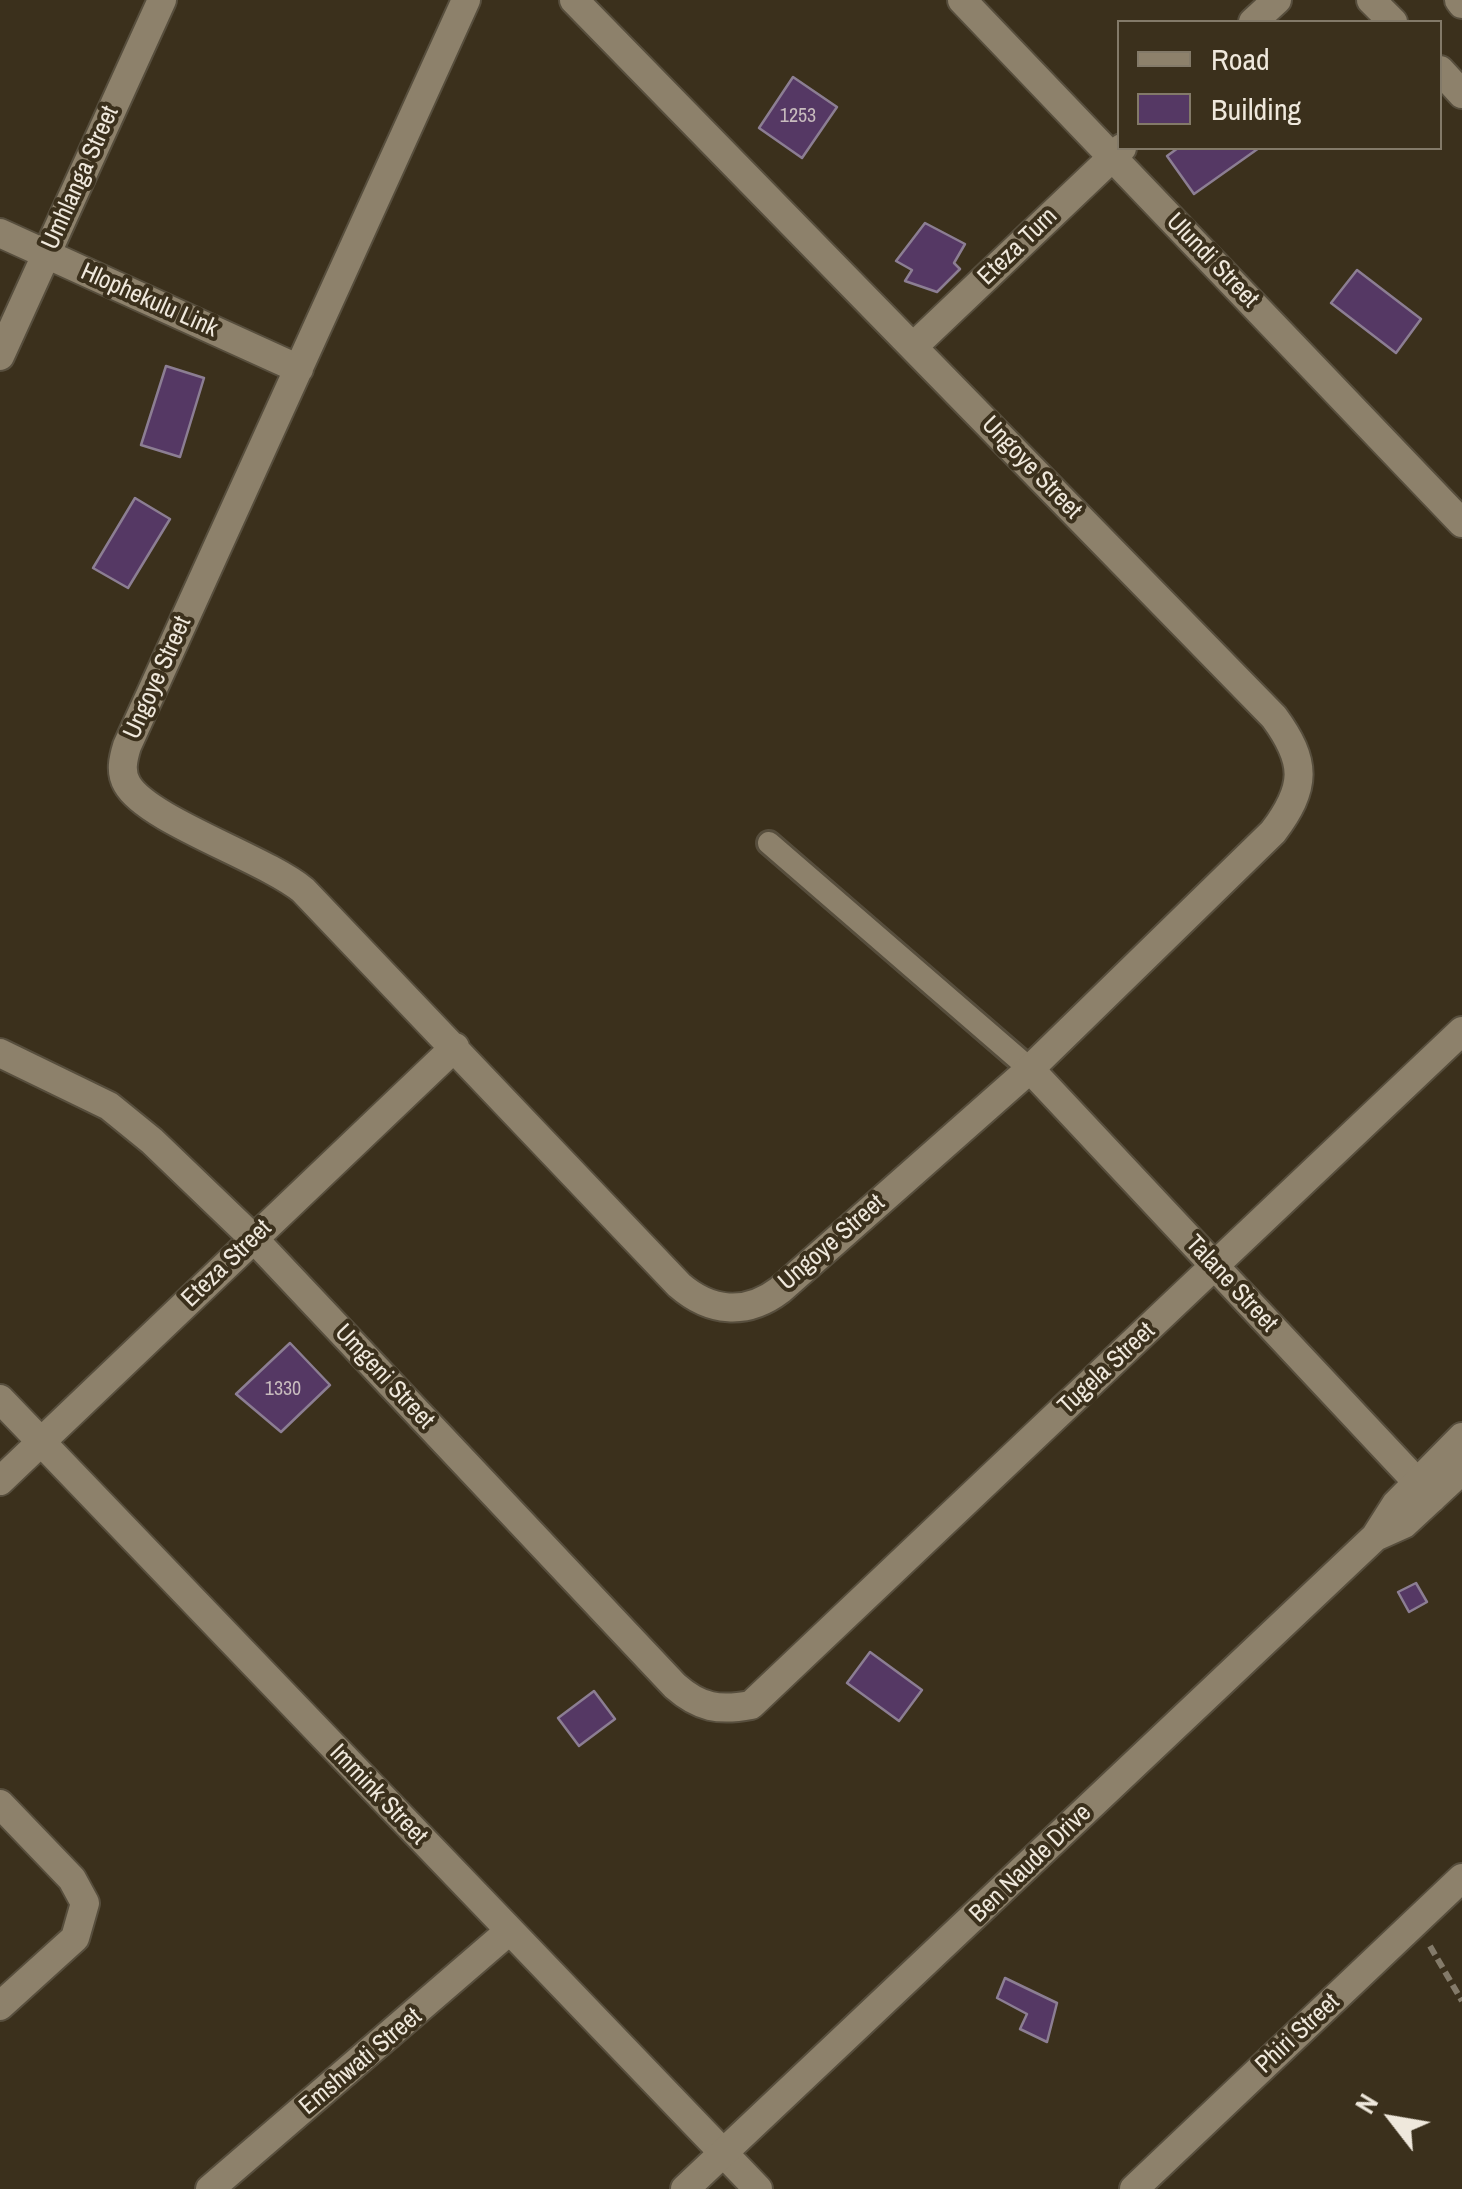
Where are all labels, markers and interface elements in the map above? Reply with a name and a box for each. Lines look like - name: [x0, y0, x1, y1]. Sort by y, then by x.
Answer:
- legend: [1117, 20, 1442, 150]
- text: Road: [1211, 39, 1270, 79]
- text: Building: [1211, 89, 1301, 129]
- street label: Umhlanga Street: [36, 102, 126, 254]
- house number: 1253: [780, 105, 816, 129]
- street label: Eteza Turn: [972, 202, 1064, 292]
- street label: Ulundi Street: [1160, 208, 1264, 314]
- street label: Hlophekulu Link: [76, 257, 222, 345]
- street label: Ungoye Street: [975, 410, 1087, 526]
- street label: Ungoye Street: [118, 612, 198, 744]
- street label: Ungoye Street: [773, 1189, 891, 1297]
- street label: Eteza Street: [176, 1214, 278, 1314]
- street label: Talane Street: [1179, 1229, 1283, 1339]
- street label: Tugela Street: [1052, 1317, 1162, 1421]
- street label: Umgeni Street: [328, 1318, 440, 1436]
- house number: 1330: [265, 1378, 301, 1402]
- street label: Immink Street: [323, 1739, 433, 1851]
- street label: Ben Naude Drive: [964, 1799, 1098, 1929]
- street label: Phiri Street: [1250, 1988, 1346, 2080]
- street label: Emshwati Street: [294, 2002, 428, 2122]
- north arrow: [1342, 2069, 1442, 2169]
- text: N: [1346, 2087, 1387, 2120]

